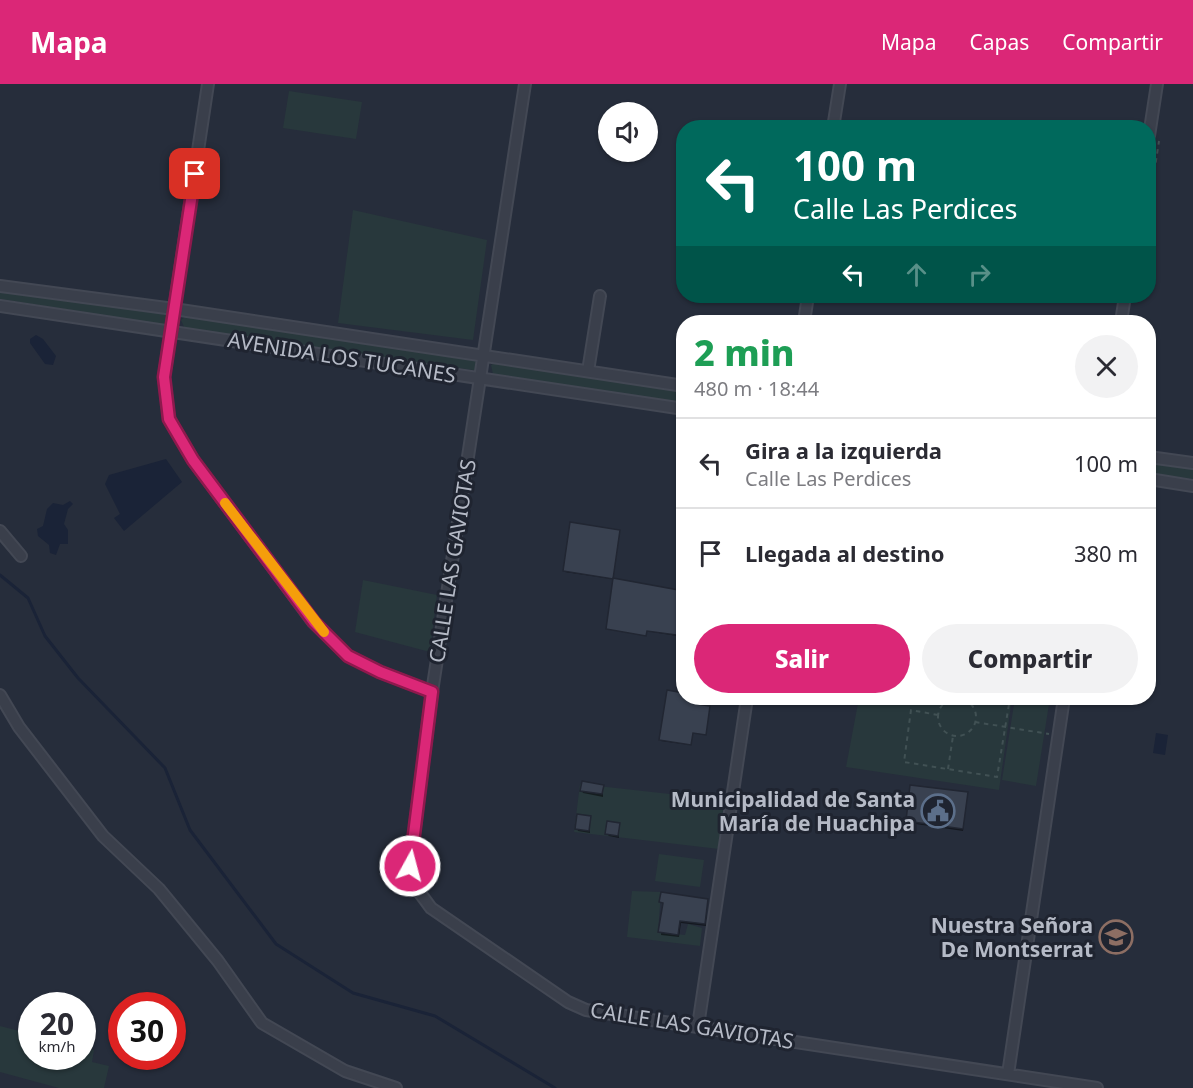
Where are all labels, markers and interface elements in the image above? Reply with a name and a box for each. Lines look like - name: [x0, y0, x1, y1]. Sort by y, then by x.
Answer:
- text: Mapa: [30, 23, 108, 61]
- text: Mapa: [881, 28, 937, 56]
- text: Capas: [970, 28, 1029, 56]
- text: Compartir: [1062, 28, 1163, 56]
- map controls: [598, 102, 658, 162]
- button: sound: [598, 102, 658, 162]
- text: 100 m: [793, 136, 917, 193]
- icon: left: [694, 144, 772, 222]
- pin: [169, 148, 220, 199]
- icon: arrive: [178, 157, 211, 190]
- text: Calle Las Perdices: [793, 190, 1018, 227]
- icon: left: [837, 258, 870, 291]
- icon: ahead: [900, 258, 933, 291]
- icon: right: [963, 258, 996, 291]
- street label: AVENIDA LOS TUCANES: [226, 325, 458, 389]
- text: 2 min: [694, 328, 795, 377]
- button: close: [1075, 335, 1138, 398]
- text: 480 m · 18:44: [694, 375, 819, 402]
- text: Gira a la izquierda: [745, 435, 942, 465]
- icon: left: [694, 447, 727, 480]
- text: 100 m: [1074, 448, 1138, 478]
- street label: CALLE LAS GAVIOTAS: [422, 457, 482, 665]
- text: Calle Las Perdices: [745, 465, 911, 492]
- icon: arrive: [694, 537, 727, 570]
- text: Llegada al destino: [745, 538, 945, 568]
- text: 380 m: [1074, 538, 1138, 568]
- button: Salir: [694, 624, 910, 693]
- button: Compartir: [922, 624, 1138, 693]
- place label: Municipalidad de Santa María de Huachipa: [671, 785, 915, 837]
- public building icon: Municipalidad de Santa María de Huachipa: [920, 793, 956, 829]
- position arrow: [378, 834, 442, 898]
- place label: Nuestra Señora De Montserrat: [931, 911, 1093, 963]
- school or university icon: Nuestra Señora De Montserrat: [1098, 919, 1134, 955]
- speed limit sign: 30: [108, 992, 186, 1070]
- street label: CALLE LAS GAVIOTAS: [588, 995, 796, 1055]
- text: 20: [40, 1003, 74, 1044]
- text: km/h: [39, 1036, 75, 1056]

